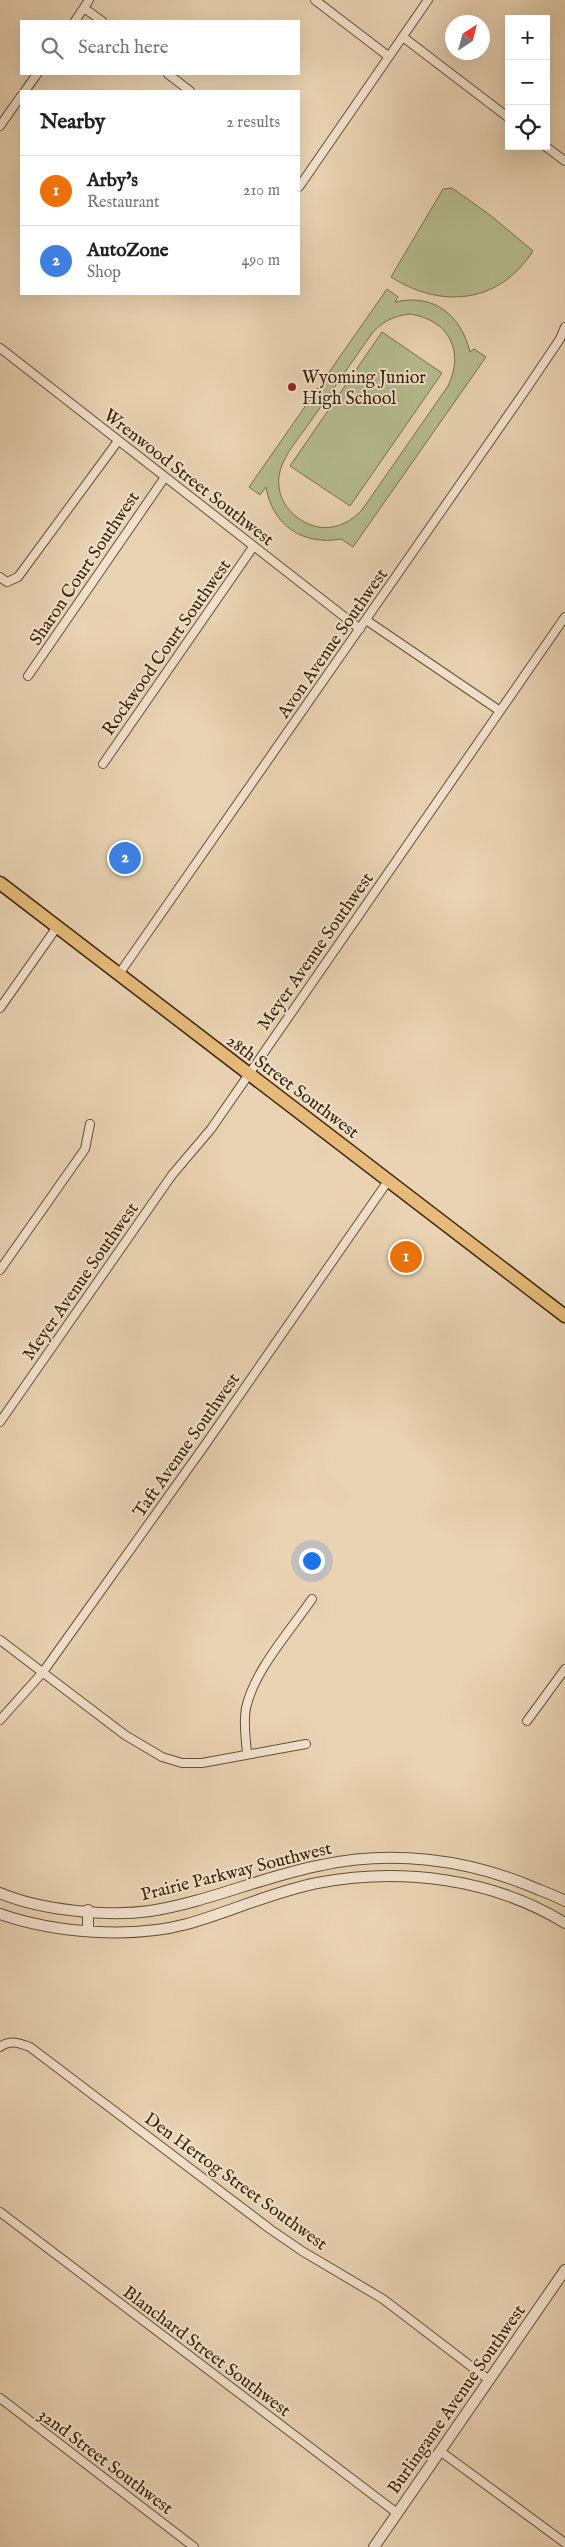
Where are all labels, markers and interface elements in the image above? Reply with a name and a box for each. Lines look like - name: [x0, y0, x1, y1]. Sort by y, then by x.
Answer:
- north arrow: [445, 15, 490, 60]
- map controls: [505, 15, 550, 150]
- button: +: [505, 15, 550, 60]
- search box: [20, 20, 300, 75]
- icon: search: [38, 34, 66, 62]
- text: Search here: [78, 36, 169, 60]
- button: −: [505, 60, 550, 105]
- button: locate: [505, 105, 550, 150]
- text: Nearby: [40, 109, 105, 136]
- text: 2 results: [226, 113, 280, 133]
- text: Arby's: [87, 169, 138, 193]
- text: 1: [53, 181, 59, 201]
- text: 210 m: [243, 181, 280, 201]
- text: Restaurant: [87, 193, 160, 213]
- text: AutoZone: [87, 239, 169, 263]
- text: 2: [52, 251, 60, 271]
- text: 490 m: [241, 251, 280, 271]
- text: Shop: [87, 263, 121, 283]
- place label: Wyoming Junior High School: [302, 367, 426, 411]
- marker: Wyoming Junior High School: [286, 381, 298, 393]
- street label: Wrenwood Street Southwest: [98, 404, 278, 552]
- street label: Sharon Court Southwest: [25, 487, 145, 650]
- street label: Rockwood Court Southwest: [98, 555, 237, 740]
- street label: Avon Avenue Southwest: [272, 564, 394, 724]
- pin: 2: [109, 839, 141, 877]
- street label: Meyer Avenue Southwest: [253, 868, 379, 1035]
- street label: 28th Street Southwest: [221, 1030, 363, 1145]
- street label: Meyer Avenue Southwest: [18, 1198, 144, 1365]
- pin: 1: [390, 1238, 422, 1276]
- street label: Taft Avenue Southwest: [129, 1369, 246, 1523]
- your location: [299, 1548, 325, 1574]
- street label: Prairie Parkway Southwest: [139, 1838, 334, 1907]
- street label: Den Hertog Street Southwest: [139, 2108, 331, 2256]
- street label: Blanchard Street Southwest: [118, 2282, 295, 2423]
- street label: Burlingame Avenue Southwest: [383, 2301, 531, 2499]
- street label: 32nd Street Southwest: [33, 2404, 177, 2520]

